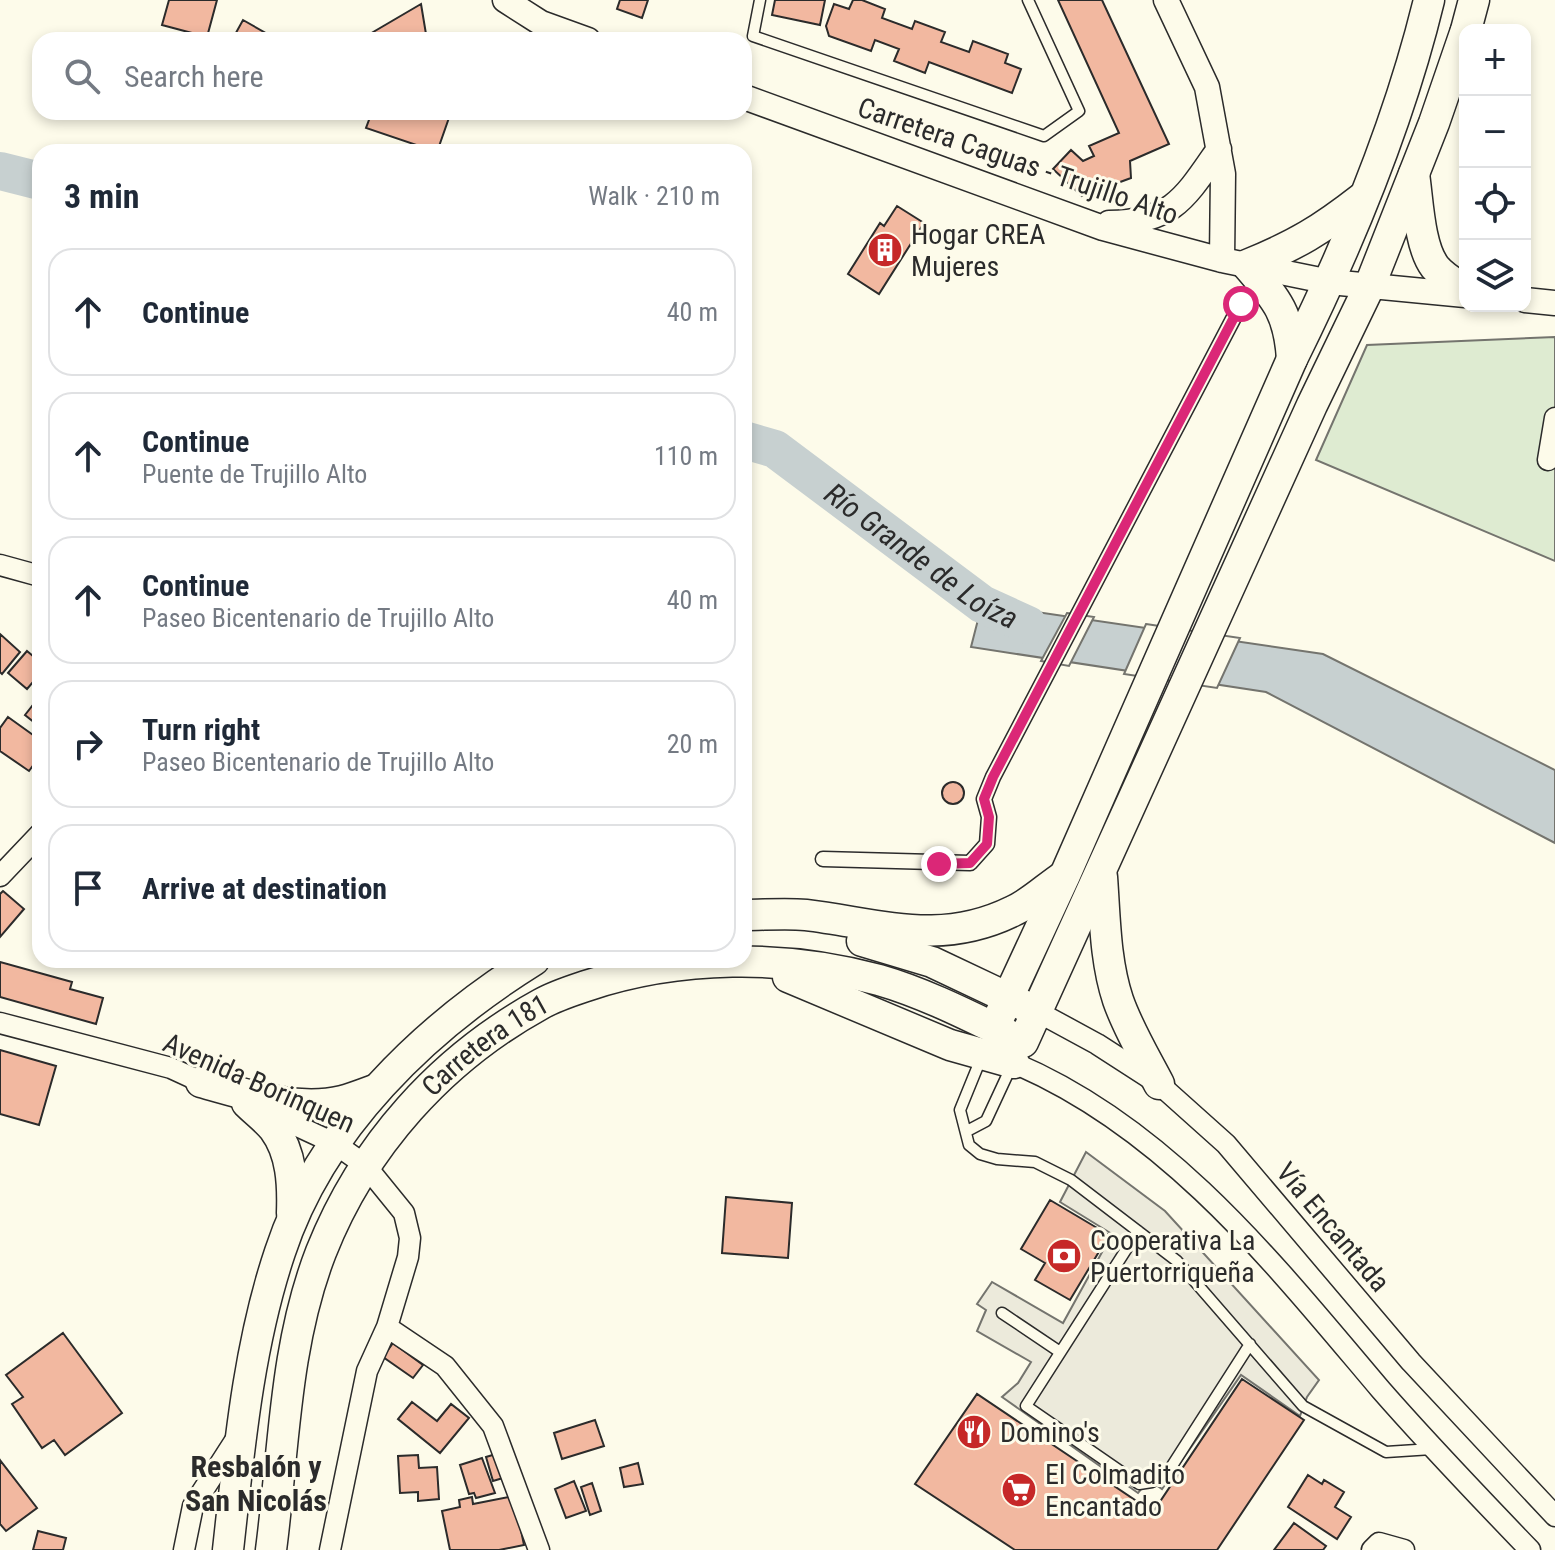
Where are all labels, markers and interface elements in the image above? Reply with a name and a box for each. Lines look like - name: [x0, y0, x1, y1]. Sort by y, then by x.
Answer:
- map controls: [1459, 24, 1531, 312]
- button: +: [1459, 24, 1531, 96]
- search box: [32, 32, 752, 120]
- icon: search: [60, 54, 104, 98]
- text: Search here: [124, 59, 264, 94]
- street label: Carretera Caguas - Trujillo Alto: [853, 91, 1183, 231]
- button: −: [1459, 96, 1531, 168]
- button: locate: [1459, 168, 1531, 240]
- text: 3 min: [64, 176, 140, 216]
- text: Walk · 210 m: [588, 181, 720, 211]
- place label: Hogar CREA Mujeres: [911, 218, 1045, 283]
- building icon: Hogar CREA Mujeres: [866, 231, 904, 269]
- button: layers: [1459, 240, 1531, 312]
- route start: [1223, 286, 1259, 322]
- icon: ahead: [66, 290, 110, 334]
- text: Continue: [142, 295, 249, 330]
- text: 40 m: [667, 297, 718, 327]
- text: Continue: [142, 424, 249, 459]
- icon: ahead: [66, 434, 110, 478]
- text: 110 m: [654, 441, 718, 471]
- text: Puente de Trujillo Alto: [142, 459, 367, 489]
- water label: Río Grande de Loíza: [818, 475, 1024, 636]
- text: Continue: [142, 568, 249, 603]
- icon: ahead: [66, 578, 110, 622]
- text: 40 m: [667, 585, 718, 615]
- text: Paseo Bicentenario de Trujillo Alto: [142, 603, 494, 633]
- text: Turn right: [142, 712, 260, 747]
- icon: right: [66, 722, 110, 766]
- text: 20 m: [667, 729, 718, 759]
- text: Paseo Bicentenario de Trujillo Alto: [142, 747, 494, 777]
- route end: [921, 846, 957, 882]
- icon: arrive: [66, 866, 110, 910]
- text: Arrive at destination: [142, 871, 387, 906]
- street label: Carretera 181: [415, 987, 554, 1102]
- street label: Avenida Borinquen: [158, 1026, 360, 1140]
- street label: Vía Encantada: [1269, 1156, 1397, 1298]
- place label: Cooperativa La Puertorriqueña: [1090, 1224, 1255, 1289]
- bank icon: Cooperativa La Puertorriqueña: [1045, 1237, 1083, 1275]
- restaurant icon: Domino's: [955, 1413, 993, 1451]
- place label: Domino's: [1000, 1416, 1100, 1449]
- district label: Resbalón y San Nicolás: [185, 1449, 327, 1518]
- place label: El Colmadito Encantado: [1045, 1458, 1185, 1523]
- supermarket icon: El Colmadito Encantado: [1000, 1471, 1038, 1509]

